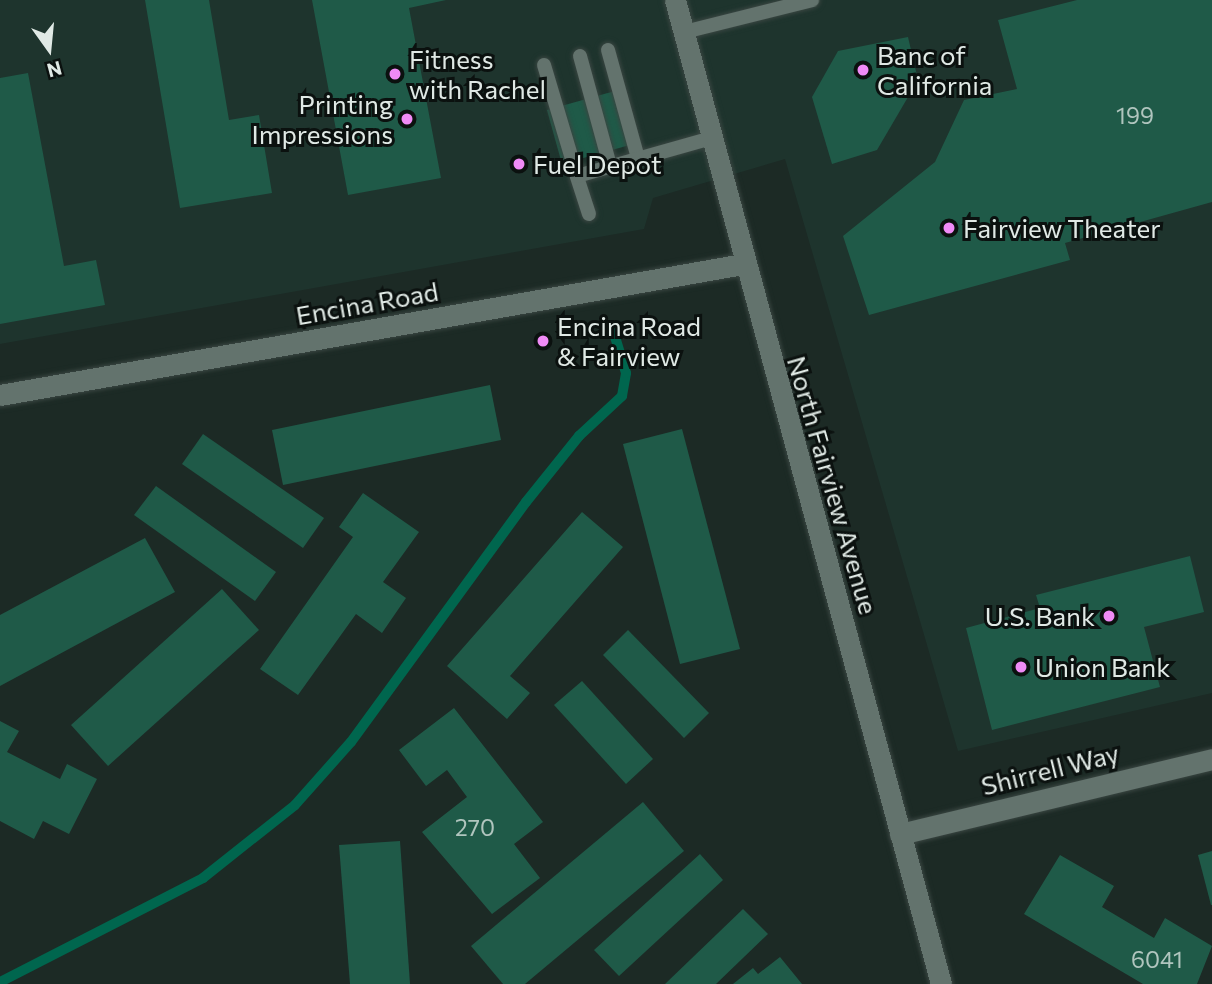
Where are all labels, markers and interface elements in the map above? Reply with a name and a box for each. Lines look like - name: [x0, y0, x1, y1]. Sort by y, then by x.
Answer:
- north arrow: [14, 14, 84, 84]
- place label: Banc of California: [877, 39, 992, 100]
- place label: Fitness with Rachel: [409, 43, 546, 104]
- text: N: [45, 57, 64, 83]
- marker: Banc of California: [855, 62, 871, 78]
- marker: Fitness with Rachel: [387, 66, 403, 82]
- place label: Printing Impressions: [251, 88, 393, 150]
- house number: 199: [1116, 101, 1154, 129]
- marker: Printing Impressions: [399, 111, 415, 127]
- place label: Fuel Depot: [533, 148, 662, 180]
- marker: Fuel Depot: [511, 156, 527, 172]
- place label: Fairview Theater: [963, 212, 1161, 244]
- marker: Fairview Theater: [941, 220, 957, 236]
- street label: Encina Road: [293, 275, 441, 331]
- place label: Encina Road & Fairview: [557, 310, 701, 372]
- marker: Encina Road & Fairview: [535, 333, 551, 349]
- street label: North Fairview Avenue: [781, 352, 885, 618]
- place label: U.S. Bank: [985, 600, 1095, 632]
- marker: U.S. Bank: [1101, 608, 1117, 624]
- place label: Union Bank: [1035, 651, 1170, 683]
- marker: Union Bank: [1013, 659, 1029, 675]
- street label: Shirrell Way: [978, 737, 1122, 801]
- house number: 270: [455, 813, 495, 841]
- house number: 6041: [1131, 945, 1183, 973]

